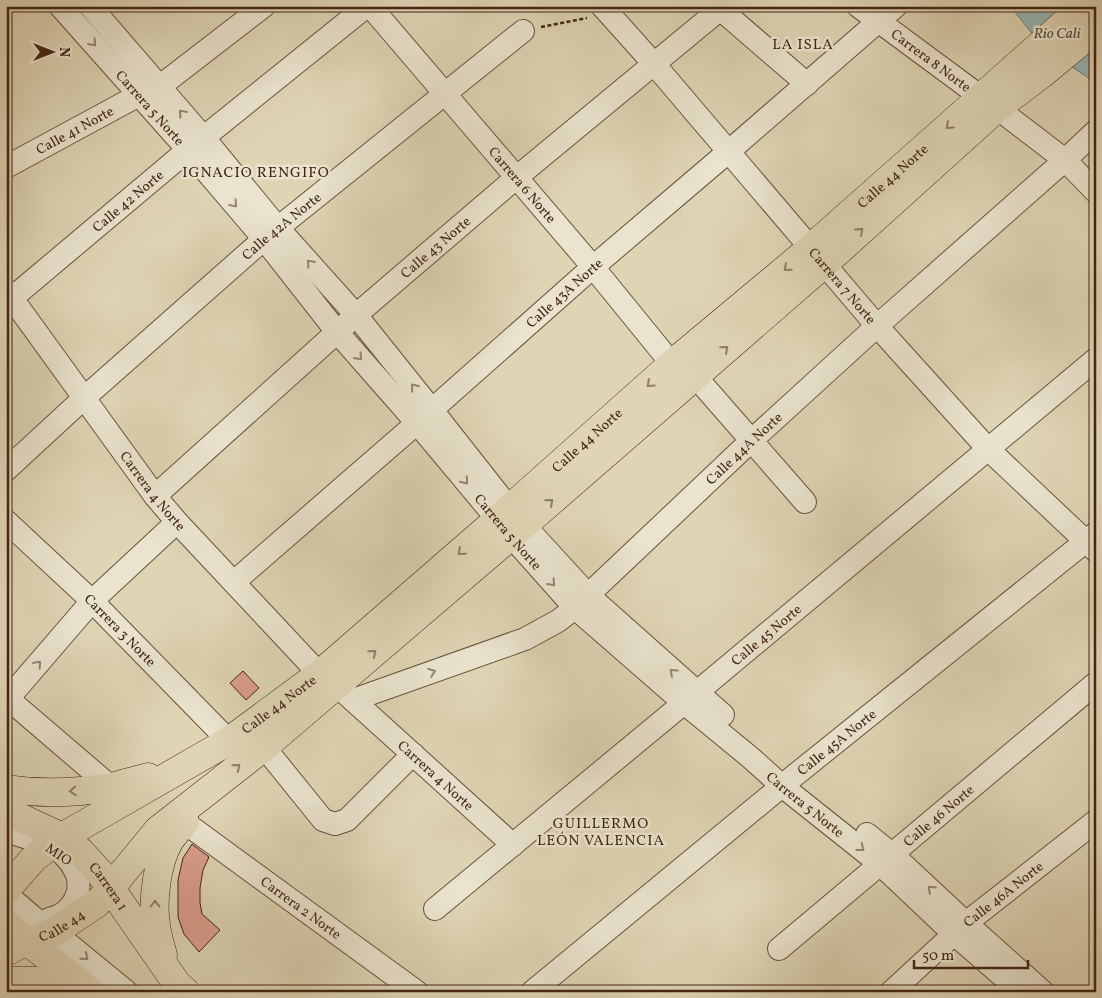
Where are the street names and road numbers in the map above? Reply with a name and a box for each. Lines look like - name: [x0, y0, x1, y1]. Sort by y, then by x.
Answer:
- street label: Carrera 8 Norte: [886, 25, 975, 98]
- street label: Carrera 5 Norte: [111, 67, 188, 151]
- street label: Calle 41 Norte: [33, 102, 118, 160]
- street label: Calle 44 Norte: [854, 140, 933, 213]
- street label: Carrera 6 Norte: [483, 143, 560, 228]
- street label: Calle 42 Norte: [89, 166, 169, 237]
- street label: Calle 42A Norte: [238, 188, 326, 265]
- street label: Calle 43 Norte: [397, 212, 476, 284]
- street label: Carrera 7 Norte: [804, 244, 880, 329]
- street label: Calle 43A Norte: [523, 254, 608, 333]
- street label: Calle 44 Norte: [548, 404, 627, 478]
- street label: Calle 44A Norte: [702, 408, 788, 490]
- street label: Carrera 4 Norte: [115, 448, 189, 536]
- street label: Carrera 5 Norte: [469, 490, 545, 575]
- street label: Carrera 3 Norte: [79, 590, 160, 672]
- street label: Calle 45 Norte: [728, 600, 807, 671]
- street label: Calle 44 Norte: [238, 671, 321, 739]
- street label: Calle 45A Norte: [794, 705, 881, 781]
- street label: Carrera 4 Norte: [393, 737, 477, 816]
- street label: Carrera 5 Norte: [761, 768, 848, 843]
- street label: Calle 46 Norte: [900, 781, 979, 852]
- street label: MIO: [41, 839, 75, 871]
- street label: Calle 46A Norte: [960, 857, 1048, 933]
- street label: Carrera 1: [84, 859, 131, 915]
- street label: Carrera 2 Norte: [256, 873, 345, 945]
- street label: Calle 44: [37, 906, 89, 947]

